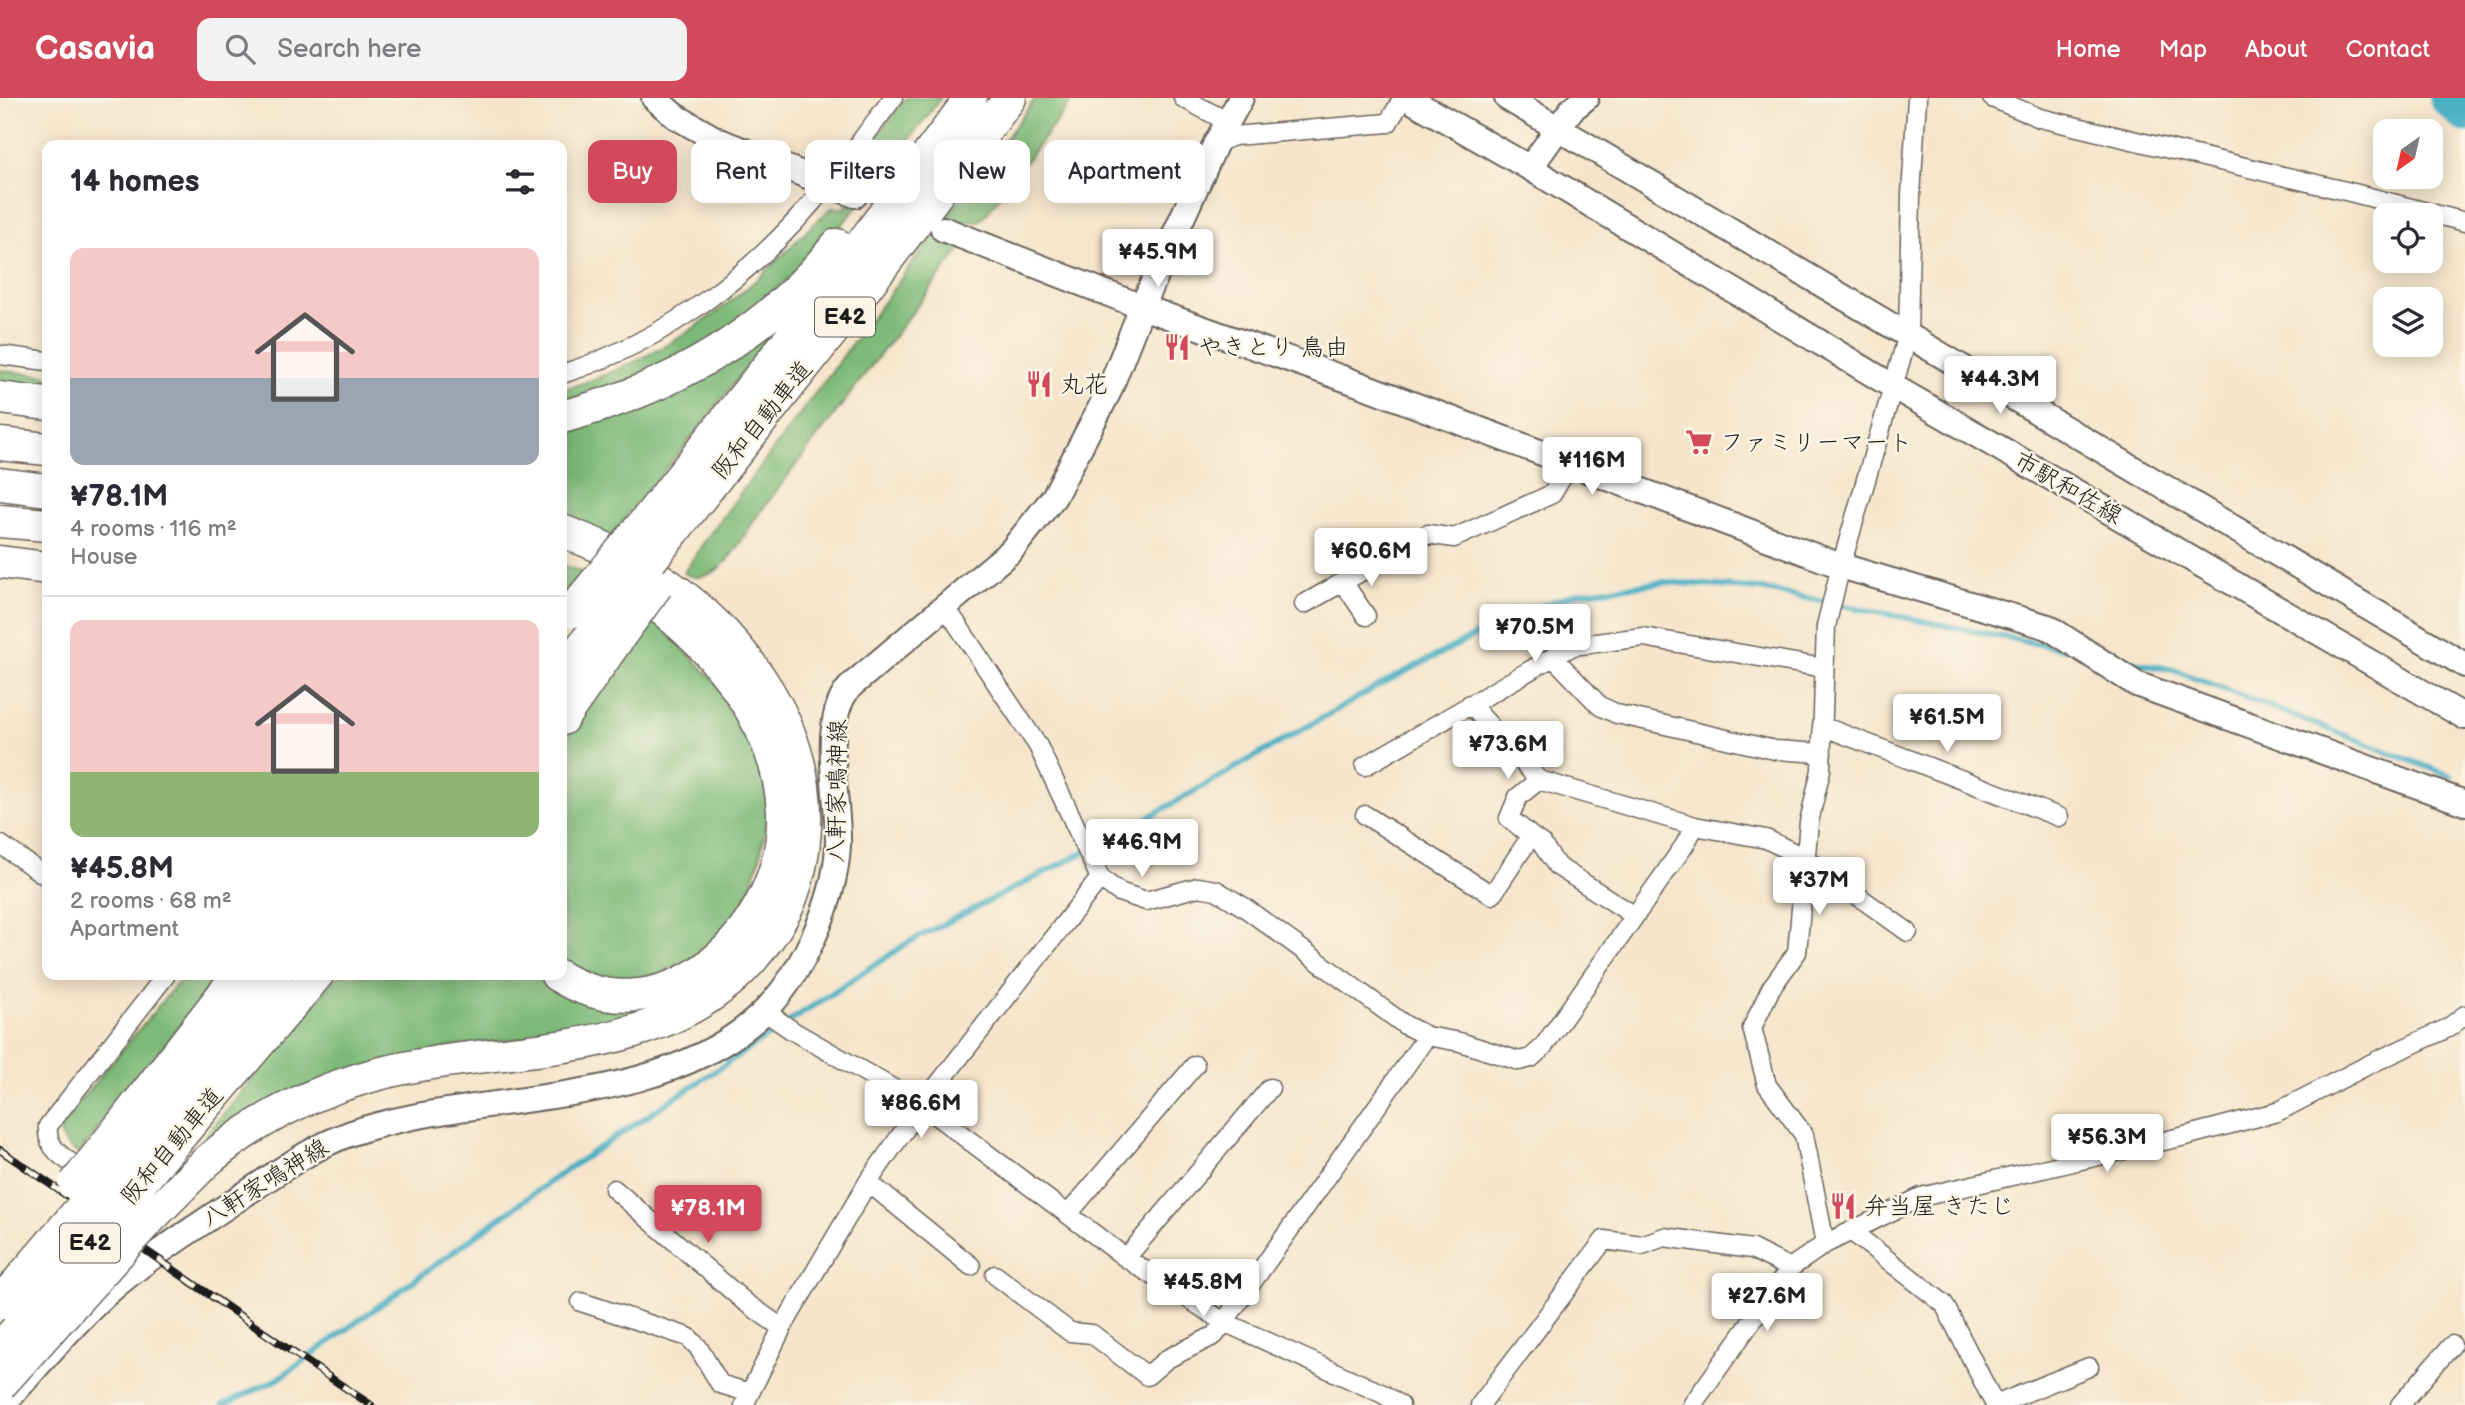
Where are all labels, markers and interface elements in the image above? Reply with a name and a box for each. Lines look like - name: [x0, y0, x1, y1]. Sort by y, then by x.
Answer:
- search box: [197, 18, 687, 81]
- text: Casavia: [35, 29, 155, 69]
- icon: search: [221, 30, 259, 68]
- text: Search here: [277, 34, 421, 65]
- text: Home: [2056, 35, 2121, 64]
- text: Map: [2159, 35, 2207, 64]
- text: About: [2245, 35, 2307, 64]
- text: Contact: [2345, 35, 2430, 64]
- north arrow: [2373, 119, 2443, 189]
- map controls: [2373, 119, 2443, 357]
- chip: Buy: [588, 140, 677, 203]
- chip: Rent: [691, 140, 791, 203]
- chip: Filters: [805, 140, 920, 203]
- chip: New: [934, 140, 1030, 203]
- chip: Apartment: [1044, 140, 1205, 203]
- icon: filters: [501, 163, 539, 201]
- text: 14 homes: [70, 164, 199, 200]
- button: locate: [2373, 203, 2443, 273]
- pin: ¥45.9M: [1101, 230, 1215, 289]
- text: ¥45.9M: [1118, 238, 1198, 266]
- button: layers: [2373, 287, 2443, 357]
- icon: home: [242, 294, 368, 420]
- road number: E42: [815, 298, 875, 336]
- restaurant icon: やきとり 鳥由: [1162, 332, 1192, 362]
- place label: やきとり 鳥由: [1198, 333, 1348, 362]
- street label: 阪和自動車道: [705, 355, 819, 485]
- pin: ¥44.3M: [1943, 356, 2057, 416]
- text: ¥44.3M: [1960, 365, 2040, 393]
- restaurant icon: 丸花: [1024, 369, 1054, 399]
- place label: 丸花: [1060, 370, 1108, 399]
- supermarket icon: ファミリーマート: [1684, 427, 1714, 457]
- place label: ファミリーマート: [1720, 428, 1912, 457]
- pin: ¥116M: [1543, 438, 1641, 497]
- street label: 市駅和佐線: [2009, 445, 2127, 531]
- text: ¥116M: [1558, 446, 1626, 474]
- text: ¥78.1M: [70, 479, 168, 515]
- text: 4 rooms · 116 m²: [70, 515, 237, 543]
- pin: ¥60.6M: [1314, 528, 1428, 588]
- text: ¥60.6M: [1330, 537, 1412, 565]
- text: House: [70, 543, 137, 571]
- pin: ¥70.5M: [1478, 604, 1592, 664]
- text: ¥70.5M: [1495, 613, 1575, 641]
- icon: home: [242, 666, 368, 792]
- pin: ¥61.5M: [1890, 694, 2004, 754]
- text: ¥61.5M: [1909, 703, 1985, 731]
- street label: 八軒家鳴神線: [821, 719, 853, 863]
- pin: ¥73.6M: [1451, 722, 1565, 781]
- text: ¥73.6M: [1468, 730, 1548, 758]
- pin: ¥46.9M: [1085, 820, 1199, 879]
- text: ¥46.9M: [1102, 828, 1182, 856]
- text: ¥45.8M: [70, 851, 174, 887]
- pin: ¥37M: [1778, 858, 1860, 917]
- text: ¥37M: [1789, 866, 1849, 894]
- text: 2 rooms · 68 m²: [70, 887, 232, 915]
- text: Apartment: [70, 915, 179, 943]
- pin: ¥86.6M: [864, 1080, 978, 1140]
- street label: 阪和自動車道: [115, 1082, 229, 1210]
- text: ¥86.6M: [881, 1089, 961, 1117]
- pin: ¥56.3M: [2050, 1114, 2164, 1174]
- text: ¥56.3M: [2067, 1123, 2147, 1151]
- street label: 八軒家鳴神線: [196, 1133, 334, 1233]
- pin: ¥78.1M: [651, 1186, 765, 1245]
- restaurant icon: 弁当屋 きたじ: [1828, 1191, 1858, 1221]
- place label: 弁当屋 きたじ: [1864, 1192, 2014, 1221]
- text: ¥78.1M: [670, 1194, 746, 1222]
- road number: E42: [60, 1224, 120, 1262]
- pin: ¥45.8M: [1146, 1260, 1260, 1319]
- text: ¥45.8M: [1163, 1268, 1243, 1296]
- pin: ¥27.6M: [1710, 1274, 1824, 1333]
- text: ¥27.6M: [1728, 1282, 1806, 1310]

